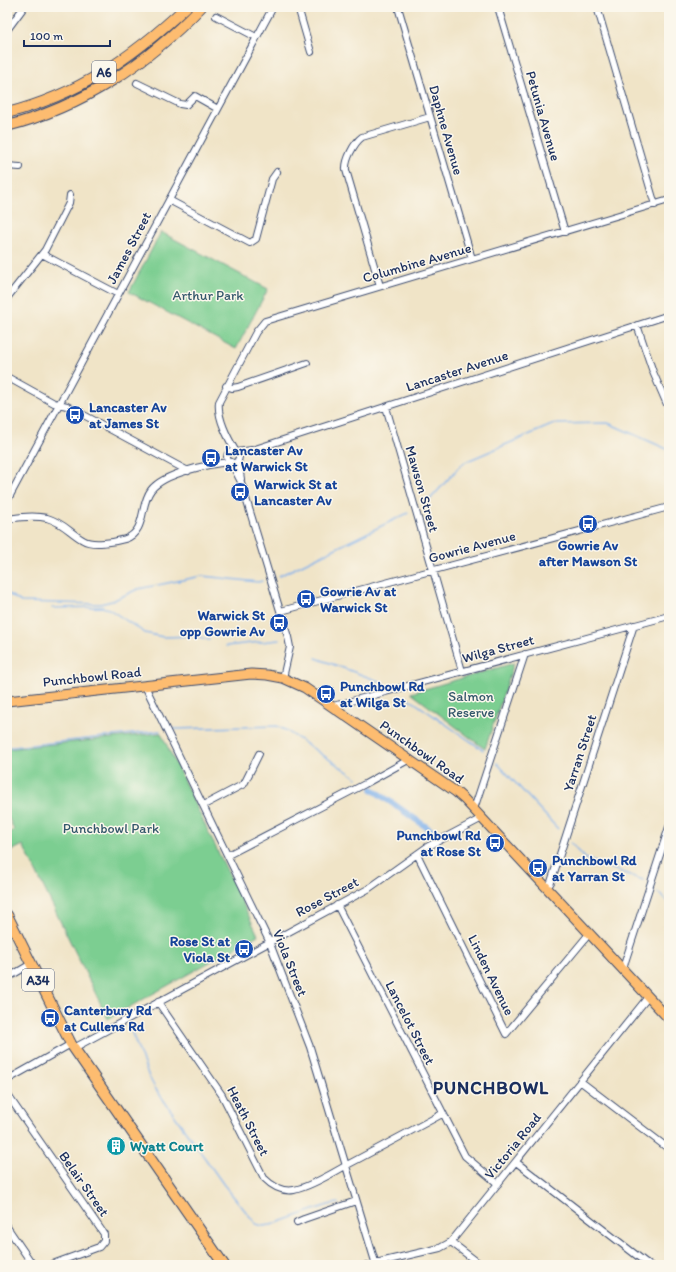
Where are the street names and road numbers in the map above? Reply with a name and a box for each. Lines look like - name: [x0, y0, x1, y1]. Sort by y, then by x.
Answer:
- road number: A6: [92, 61, 116, 83]
- street label: Petunia Avenue: [522, 69, 564, 163]
- street label: Daphne Avenue: [425, 83, 467, 177]
- street label: James Street: [103, 209, 155, 287]
- street label: Columbine Avenue: [361, 239, 474, 287]
- street label: Lancaster Avenue: [404, 346, 511, 396]
- street label: Mawson Street: [402, 444, 442, 534]
- street label: Gowrie Avenue: [427, 527, 518, 567]
- street label: Wilga Street: [460, 631, 536, 667]
- street label: Punchbowl Road: [42, 663, 142, 691]
- street label: Yarran Street: [560, 712, 600, 794]
- street label: Punchbowl Road: [377, 717, 468, 788]
- street label: Rose Street: [293, 873, 361, 921]
- street label: Viola Street: [269, 927, 311, 999]
- street label: Linden Avenue: [464, 932, 518, 1018]
- road number: A34: [22, 969, 54, 991]
- street label: Lancelot Street: [382, 978, 438, 1068]
- street label: Heath Street: [223, 1083, 273, 1159]
- street label: Victoria Road: [481, 1109, 545, 1183]
- street label: Belair Street: [55, 1148, 113, 1220]

